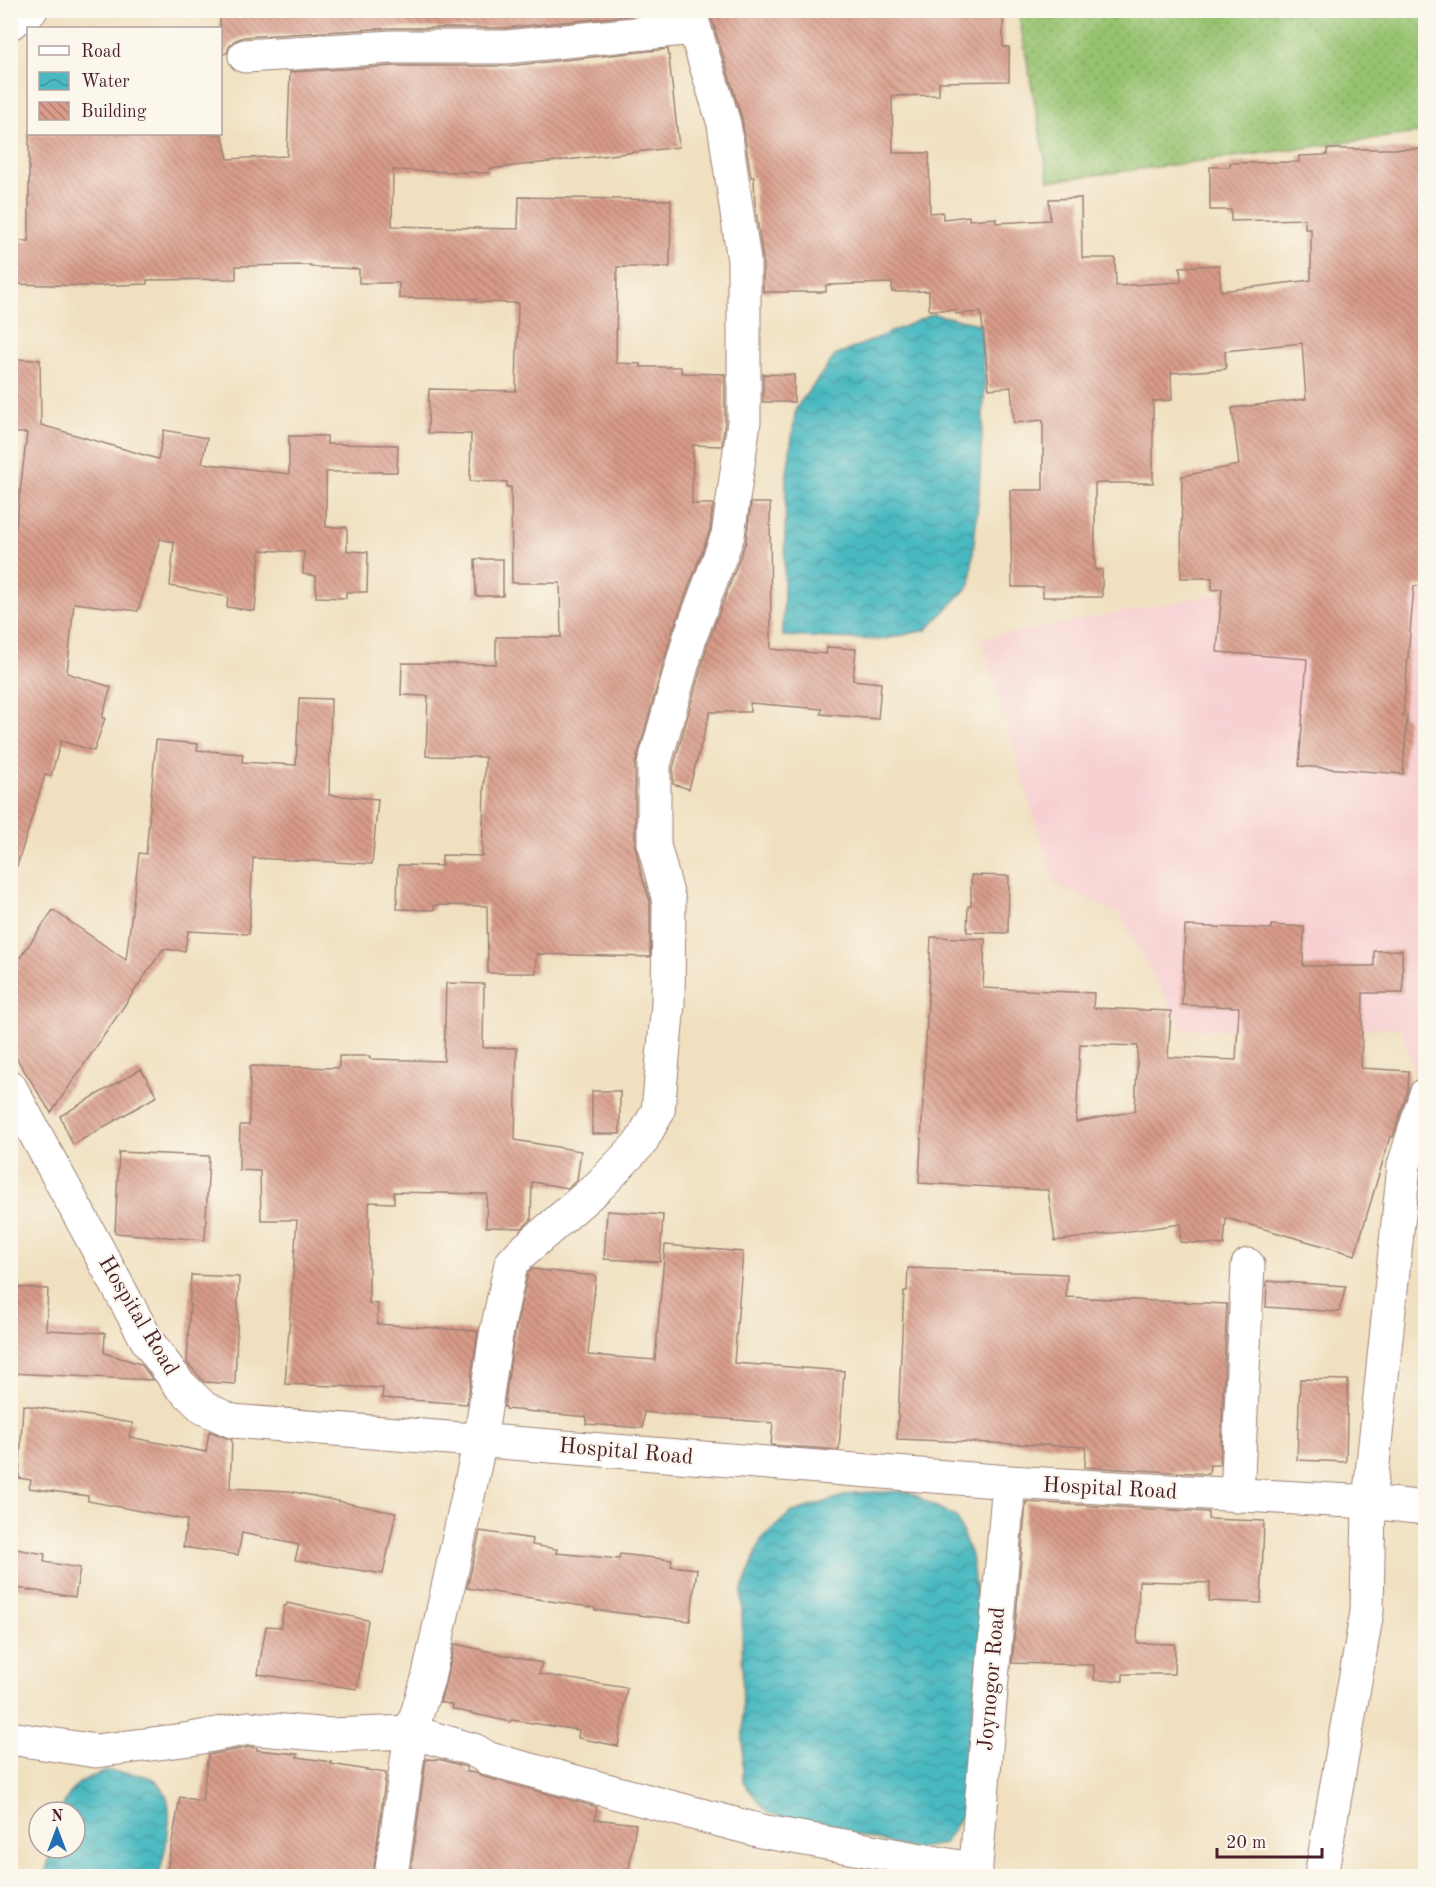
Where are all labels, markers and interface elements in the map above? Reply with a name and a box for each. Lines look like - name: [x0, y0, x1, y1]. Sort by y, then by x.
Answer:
- legend: [27, 27, 222, 135]
- text: Road: [81, 43, 121, 61]
- text: Water: [81, 73, 130, 91]
- text: Building: [81, 103, 147, 121]
- street label: Hospital Road: [94, 1253, 182, 1379]
- street label: Hospital Road: [558, 1435, 694, 1469]
- street label: Hospital Road: [1042, 1474, 1178, 1504]
- street label: Joynogor Road: [975, 1606, 1009, 1752]
- north arrow: [27, 1800, 87, 1860]
- text: N: [51, 1809, 64, 1825]
- scale bar: [1217, 1821, 1322, 1859]
- text: 20 m: [1226, 1834, 1266, 1852]

